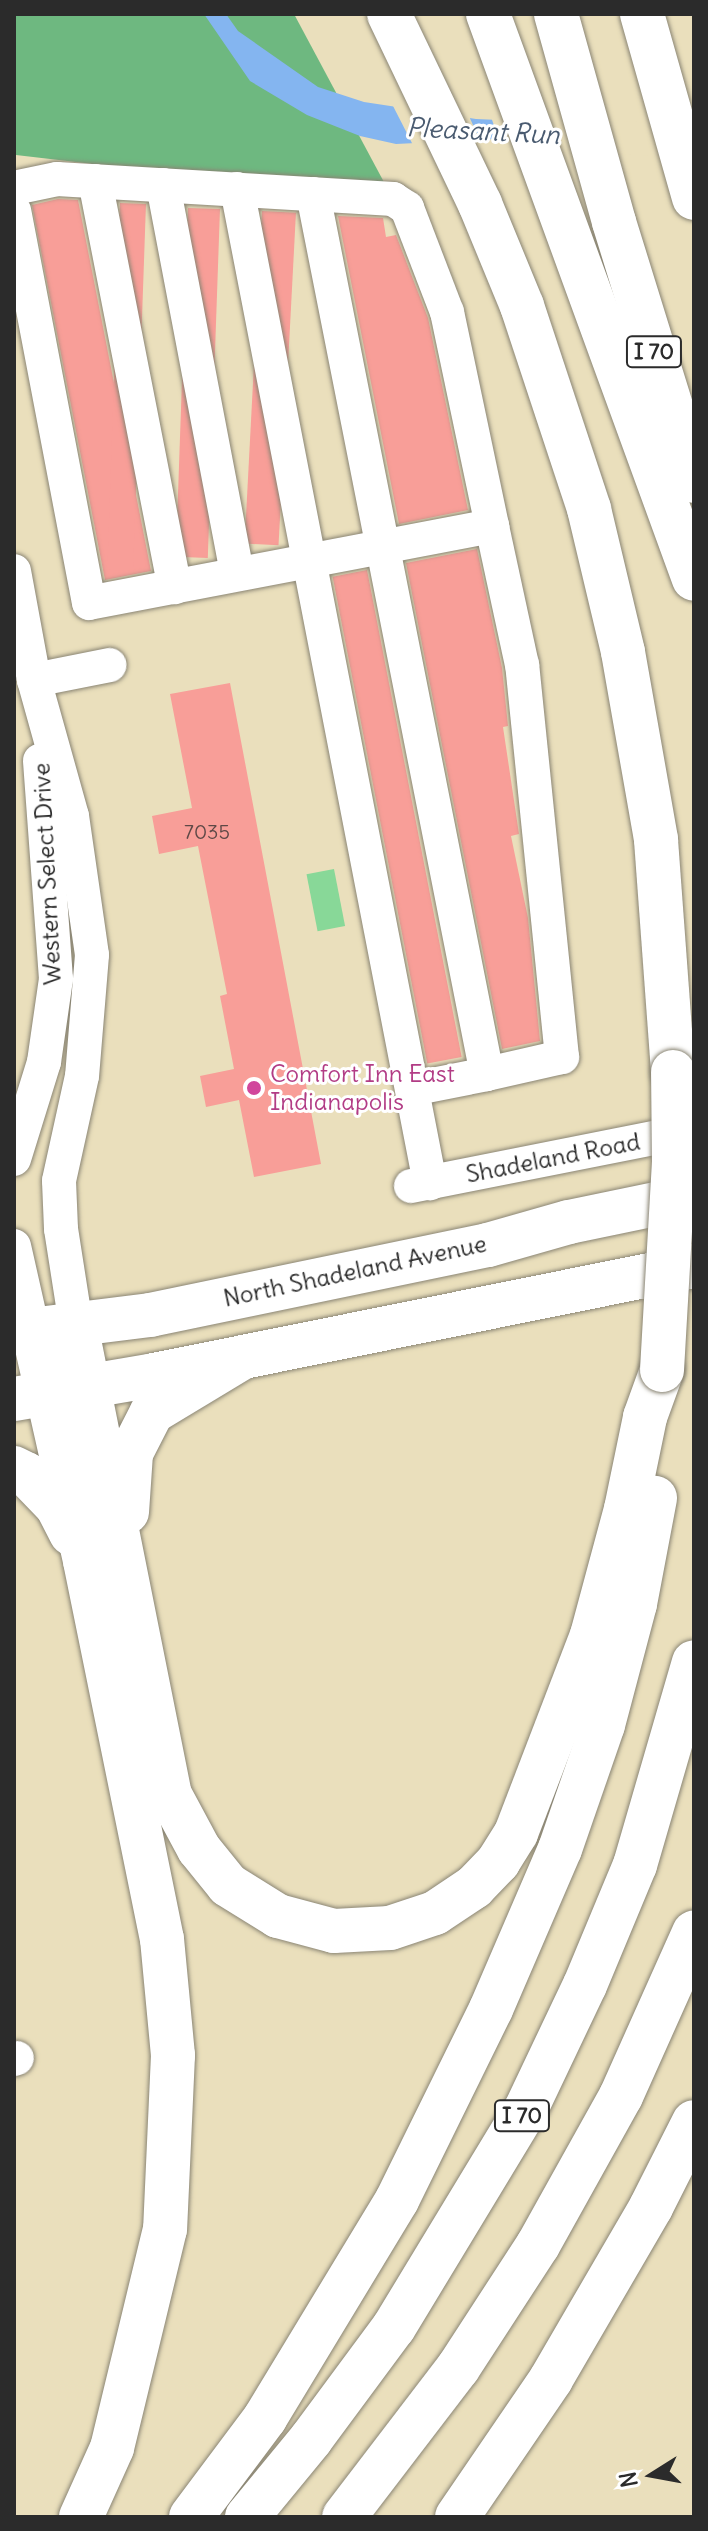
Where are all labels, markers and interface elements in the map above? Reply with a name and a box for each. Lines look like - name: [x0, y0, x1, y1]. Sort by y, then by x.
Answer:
- water label: Pleasant Run: [406, 111, 560, 151]
- road number: I 70: [624, 334, 684, 370]
- street label: Western Select Drive: [27, 762, 67, 986]
- house number: 7035: [184, 819, 230, 843]
- place label: Comfort Inn East Indianapolis: [270, 1060, 455, 1116]
- marker: Comfort Inn East Indianapolis: [245, 1079, 263, 1097]
- street label: Shadeland Road: [463, 1127, 643, 1189]
- street label: North Shadeland Avenue: [221, 1229, 489, 1313]
- road number: I 70: [492, 2098, 552, 2134]
- north arrow: [612, 2435, 692, 2515]
- text: N: [613, 2469, 644, 2490]

